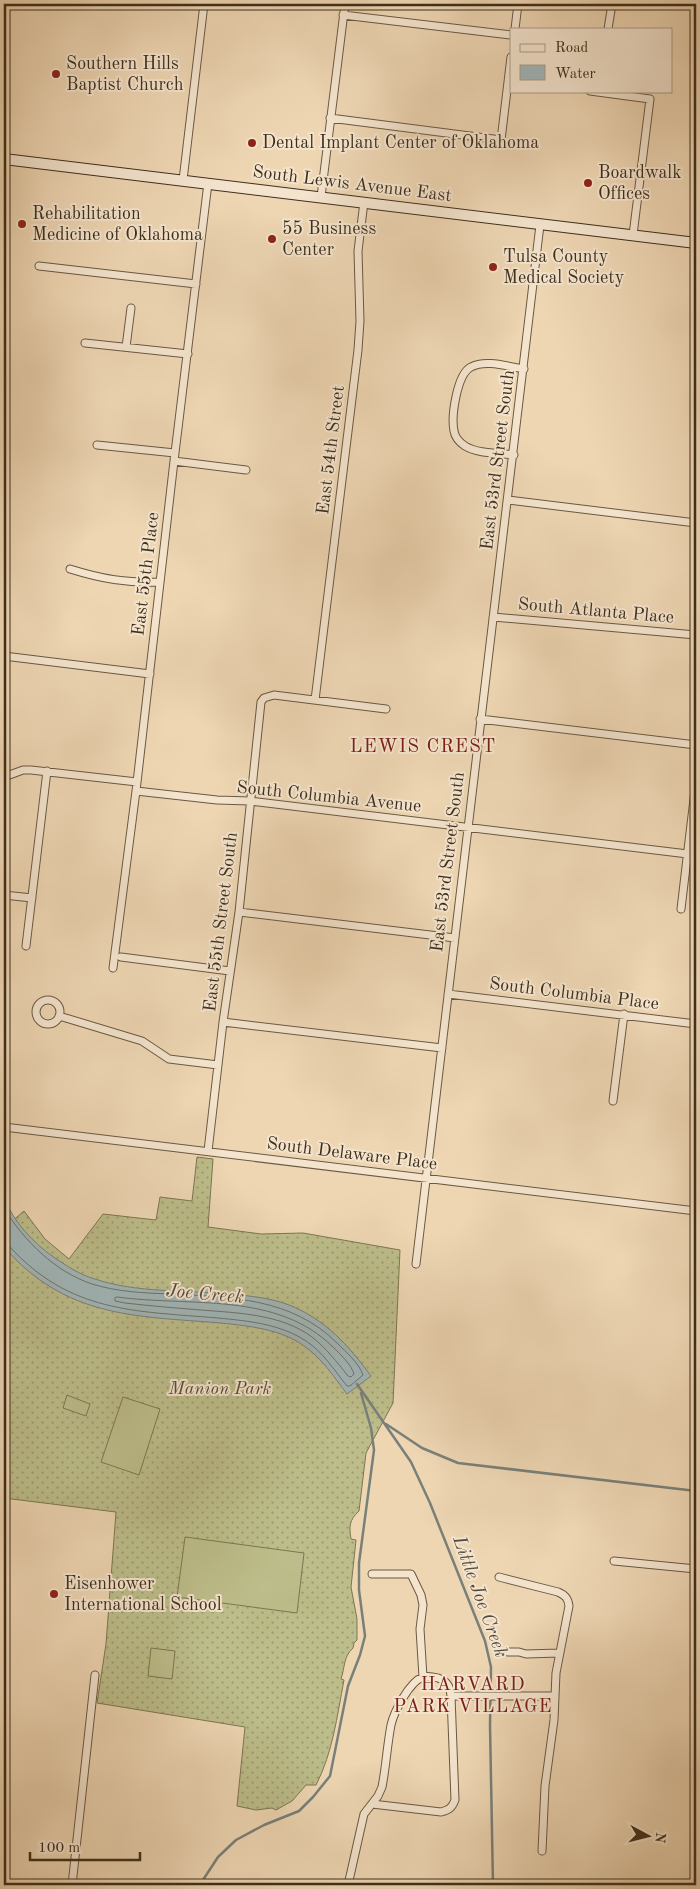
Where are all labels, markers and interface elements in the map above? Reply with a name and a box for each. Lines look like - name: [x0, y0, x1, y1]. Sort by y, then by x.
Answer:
- legend: [510, 28, 672, 92]
- text: Road: [555, 41, 589, 56]
- place label: Southern Hills Baptist Church: [66, 55, 184, 94]
- text: Water: [555, 67, 596, 82]
- marker: Southern Hills Baptist Church: [50, 68, 62, 80]
- place label: Dental Implant Center of Oklahoma: [262, 134, 539, 152]
- marker: Dental Implant Center of Oklahoma: [246, 137, 258, 149]
- street label: South Lewis Avenue East: [251, 163, 453, 205]
- place label: Boardwalk Offices: [598, 164, 682, 203]
- marker: Boardwalk Offices: [582, 177, 594, 189]
- place label: Rehabilitation Medicine of Oklahoma: [32, 205, 203, 244]
- marker: Rehabilitation Medicine of Oklahoma: [16, 218, 28, 230]
- place label: 55 Business Center: [282, 220, 376, 259]
- marker: 55 Business Center: [266, 233, 278, 245]
- place label: Tulsa County Medical Society: [503, 248, 625, 287]
- marker: Tulsa County Medical Society: [487, 261, 499, 273]
- street label: East 53rd Street South: [478, 369, 518, 551]
- street label: East 54th Street: [314, 384, 348, 516]
- street label: East 55th Place: [129, 511, 163, 637]
- street label: South Atlanta Place: [517, 595, 675, 627]
- district label: LEWIS CREST: [350, 738, 496, 757]
- street label: East 53rd Street South: [428, 771, 468, 953]
- street label: South Columbia Avenue: [236, 778, 422, 816]
- street label: East 55th Street South: [201, 831, 241, 1013]
- street label: South Columbia Place: [488, 975, 660, 1013]
- street label: South Delaware Place: [266, 1135, 438, 1173]
- water label: Joe Creek: [165, 1282, 245, 1308]
- park label: Manion Park: [168, 1380, 272, 1398]
- water label: Little Joe Creek: [448, 1533, 510, 1660]
- place label: Eisenhower International School: [64, 1575, 222, 1614]
- marker: Eisenhower International School: [48, 1588, 60, 1600]
- district label: HARVARD PARK VILLAGE: [393, 1676, 553, 1717]
- north arrow: [622, 1812, 672, 1862]
- scale bar: [30, 1829, 140, 1861]
- text: N: [652, 1831, 668, 1844]
- text: 100 m: [38, 1841, 80, 1856]

